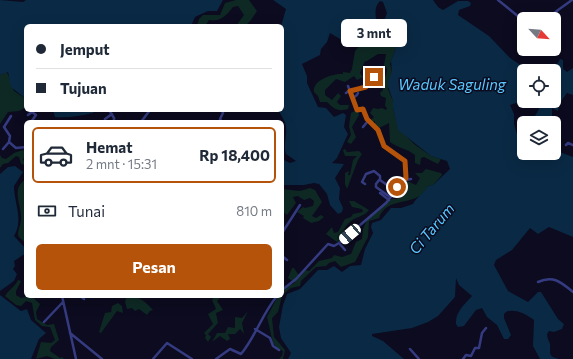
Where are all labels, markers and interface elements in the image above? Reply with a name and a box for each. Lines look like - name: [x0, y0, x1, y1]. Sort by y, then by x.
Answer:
- north arrow: [517, 12, 561, 56]
- map controls: [517, 12, 561, 160]
- callout: 3 mnt: [341, 19, 407, 47]
- text: 3 mnt: [357, 25, 391, 41]
- text: Jemput: [60, 40, 110, 58]
- button: locate: [517, 64, 561, 108]
- route end: [365, 68, 383, 86]
- water label: Waduk Saguling: [398, 75, 507, 93]
- text: Tujuan: [60, 79, 107, 97]
- button: layers: [517, 116, 561, 160]
- icon: car: [38, 137, 74, 173]
- text: Hemat: [86, 138, 132, 156]
- text: Rp 18,400: [199, 146, 270, 164]
- text: 2 mnt · 15:31: [86, 156, 157, 172]
- route start: [388, 178, 406, 196]
- water label: Ci Tarum: [405, 199, 458, 257]
- icon: cash: [36, 200, 58, 222]
- text: Tunai: [68, 202, 105, 220]
- text: 810 m: [236, 203, 272, 219]
- car: [337, 222, 363, 246]
- button: Pesan: [36, 244, 272, 290]

